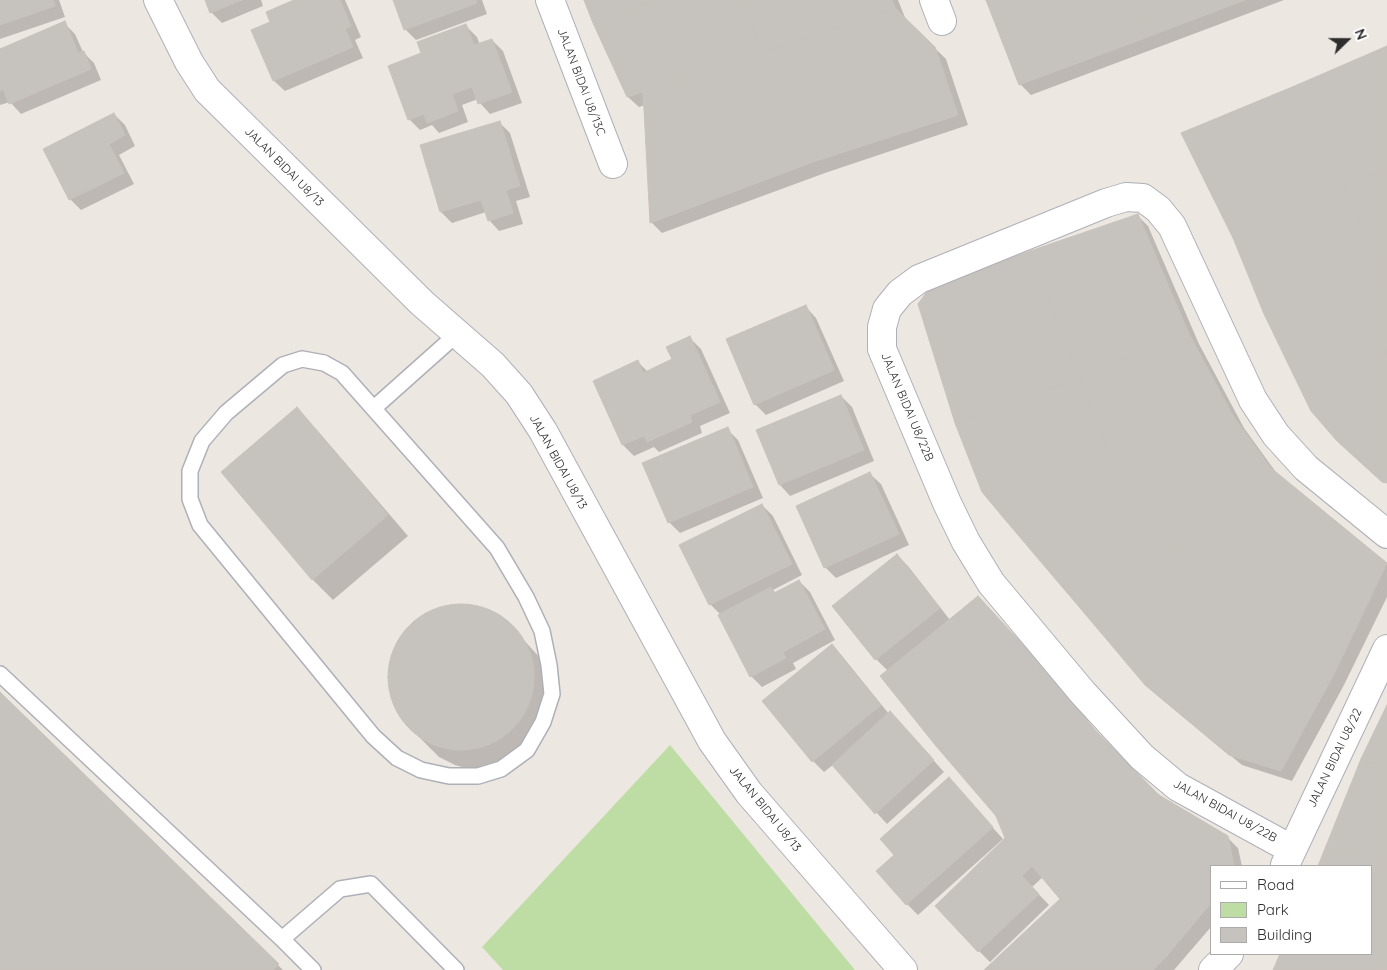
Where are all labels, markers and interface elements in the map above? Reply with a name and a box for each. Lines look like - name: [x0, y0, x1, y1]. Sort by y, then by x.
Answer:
- north arrow: [1322, 15, 1372, 65]
- street label: JALAN BIDAI U8/13C: [554, 26, 608, 138]
- text: N: [1351, 26, 1371, 43]
- street label: JALAN BIDAI U8/13: [241, 124, 327, 210]
- street label: JALAN BIDAI U8/22B: [878, 351, 936, 463]
- street label: JALAN BIDAI U8/13: [526, 412, 590, 512]
- street label: JALAN BIDAI U8/22: [1305, 706, 1365, 810]
- street label: JALAN BIDAI U8/13: [726, 763, 804, 855]
- street label: JALAN BIDAI U8/22B: [1171, 776, 1279, 846]
- legend: [1210, 865, 1372, 955]
- text: Road: [1257, 875, 1294, 894]
- text: Park: [1257, 900, 1289, 919]
- text: Building: [1257, 925, 1312, 944]

